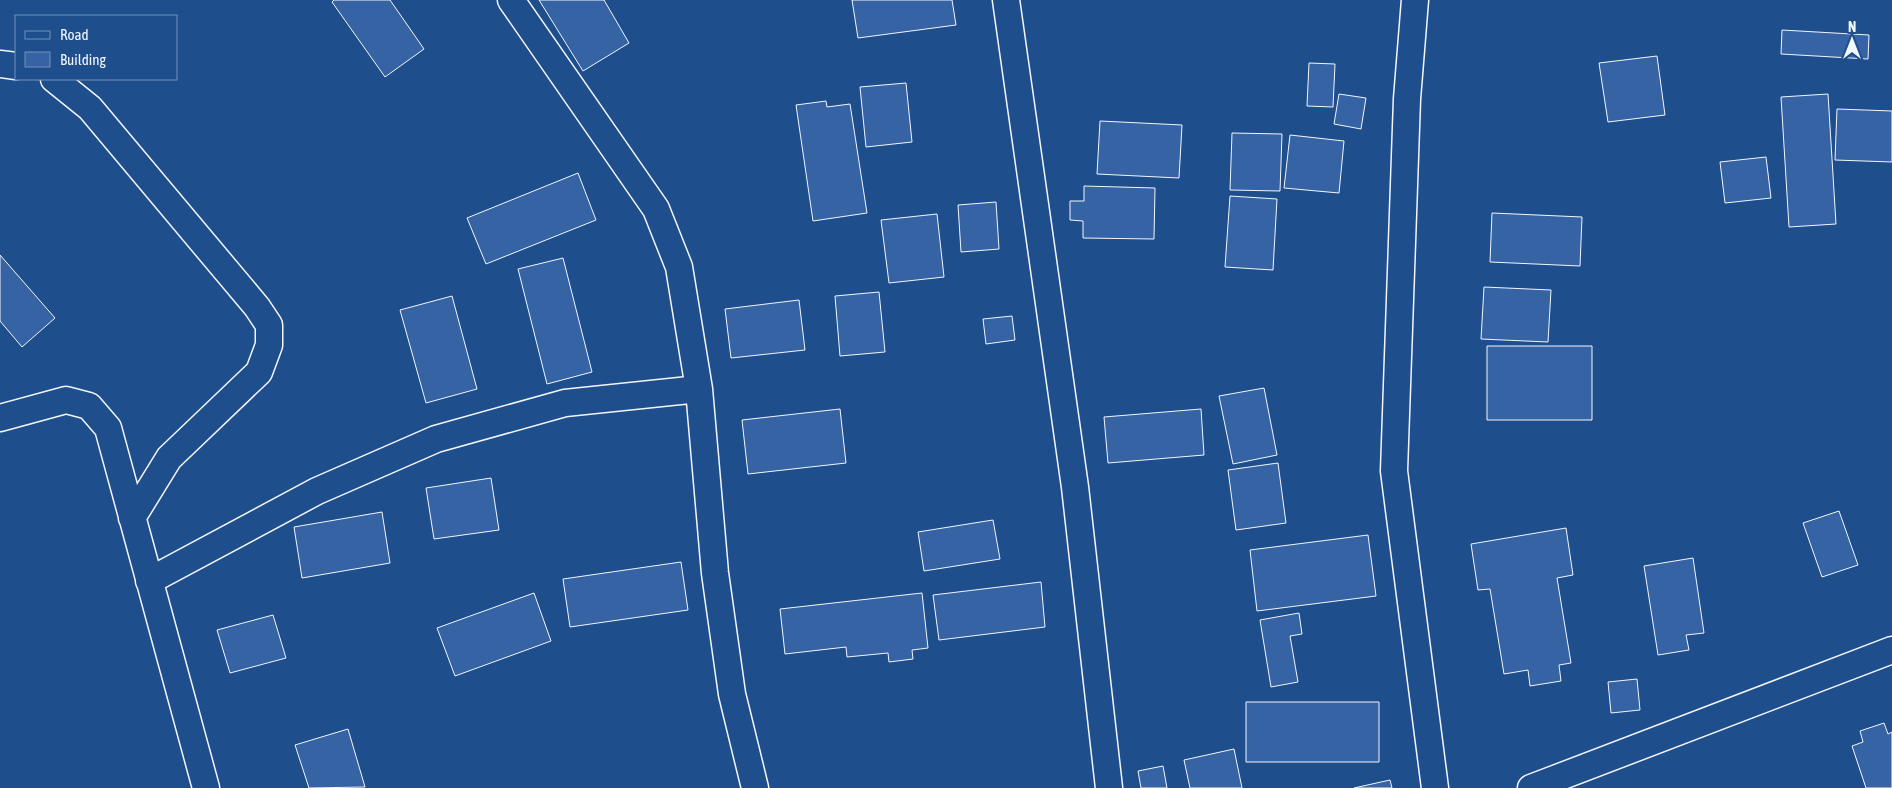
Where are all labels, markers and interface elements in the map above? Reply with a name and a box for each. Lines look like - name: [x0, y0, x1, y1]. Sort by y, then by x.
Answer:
- legend: [15, 15, 178, 80]
- north arrow: [1827, 15, 1877, 65]
- text: N: [1848, 19, 1856, 35]
- text: Road: [60, 26, 89, 43]
- text: Building: [60, 51, 106, 68]

